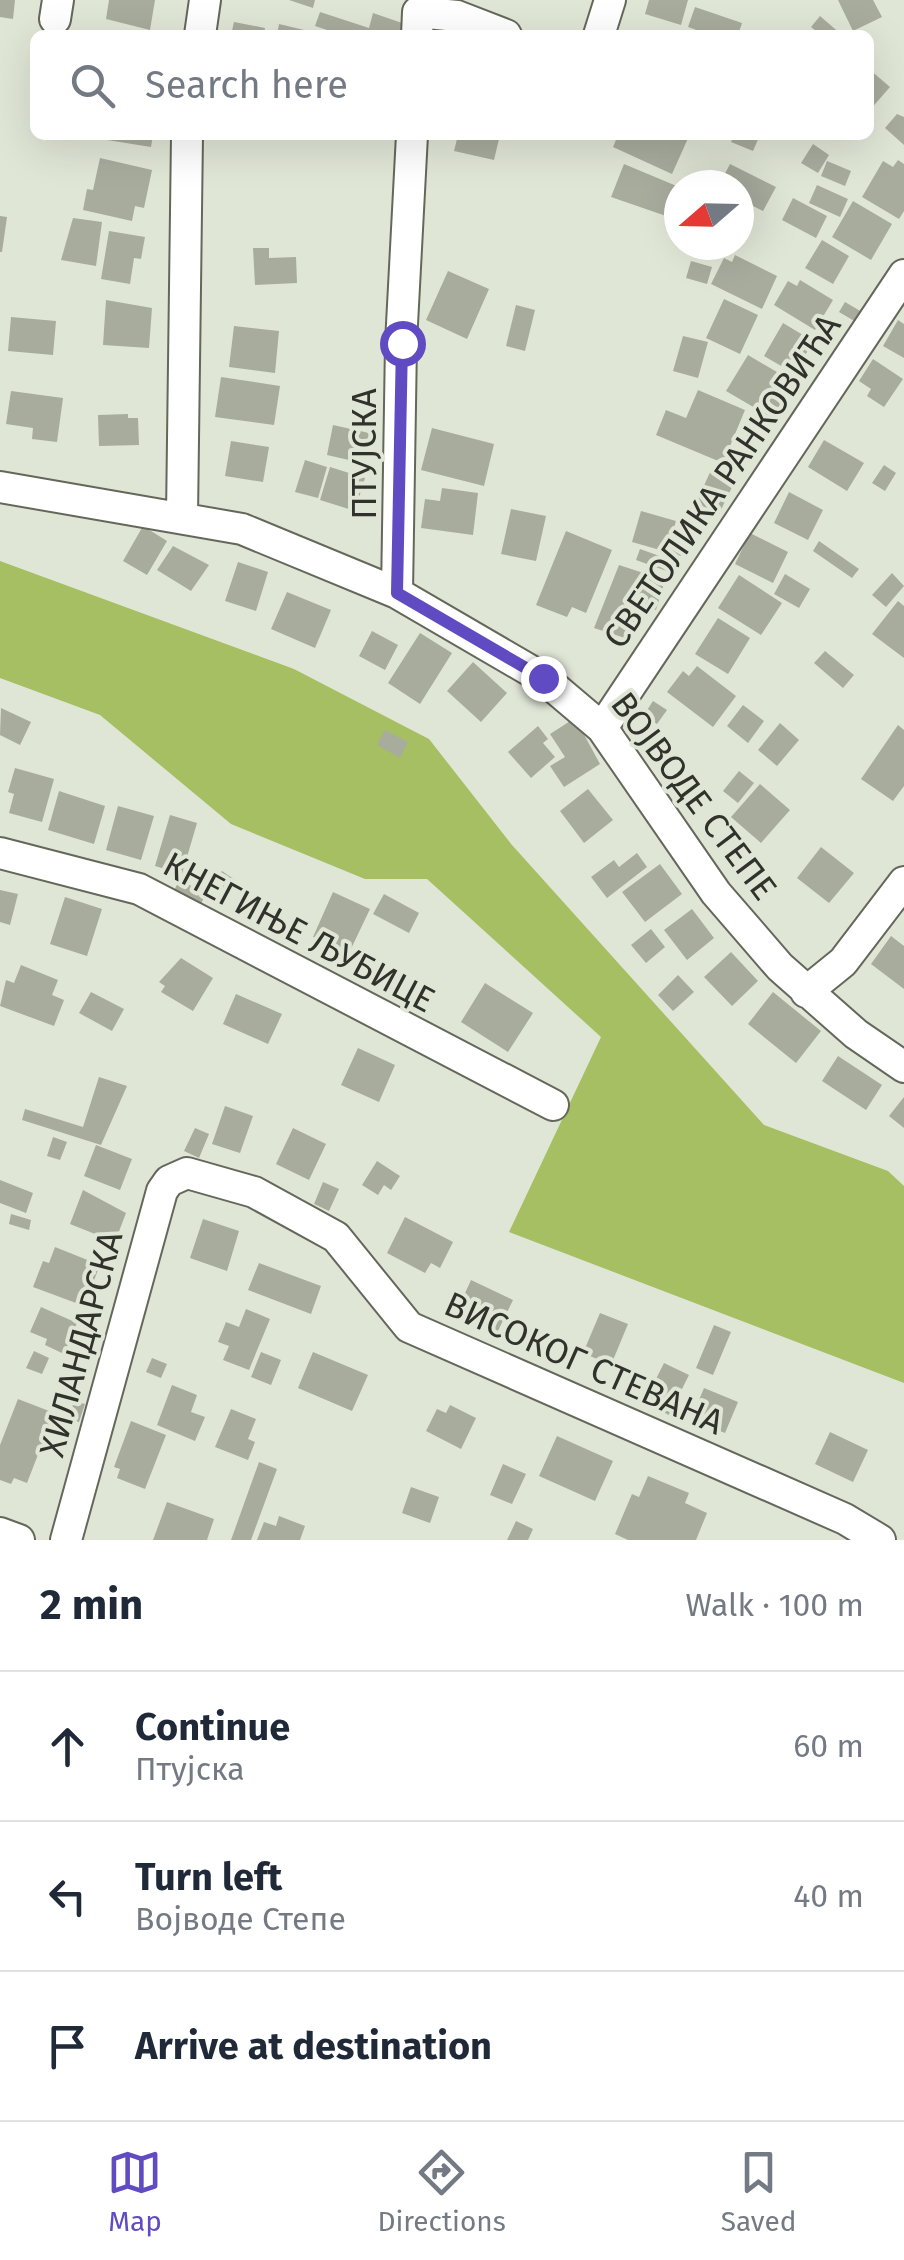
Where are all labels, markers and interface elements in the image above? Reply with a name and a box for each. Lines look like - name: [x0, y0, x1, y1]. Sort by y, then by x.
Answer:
- search box: [30, 30, 874, 140]
- icon: search: [65, 58, 120, 113]
- text: Search here: [145, 62, 348, 108]
- north arrow: [664, 170, 754, 260]
- street label: СВЕТОЛИКА РАНКОВИЋА: [595, 306, 849, 656]
- route start: [380, 321, 426, 367]
- street label: ПТУЈСКА: [343, 388, 385, 520]
- route end: [521, 656, 567, 702]
- street label: ВОЈВОДЕ СТЕПЕ: [602, 684, 786, 908]
- street label: КНЕГИЊЕ ЉУБИЦЕ: [156, 843, 442, 1021]
- street label: ХИЛАНДАРСКА: [31, 1227, 131, 1461]
- street label: ВИСОКОГ СТЕВАНА: [438, 1283, 730, 1443]
- text: 2 min: [40, 1580, 143, 1630]
- text: Walk · 100 m: [686, 1586, 864, 1624]
- text: Continue: [135, 1704, 290, 1750]
- icon: ahead: [40, 1719, 95, 1774]
- text: 60 m: [793, 1727, 864, 1765]
- text: Птујска: [135, 1750, 245, 1788]
- text: Turn left: [135, 1854, 282, 1900]
- icon: left: [40, 1869, 95, 1924]
- text: 40 m: [793, 1877, 864, 1915]
- text: Војводе Степе: [135, 1900, 346, 1938]
- icon: arrive: [40, 2019, 95, 2074]
- text: Arrive at destination: [135, 2023, 492, 2069]
- tab: Map: [107, 2145, 162, 2238]
- tab: Directions: [377, 2145, 506, 2238]
- tab: Saved: [721, 2145, 797, 2238]

